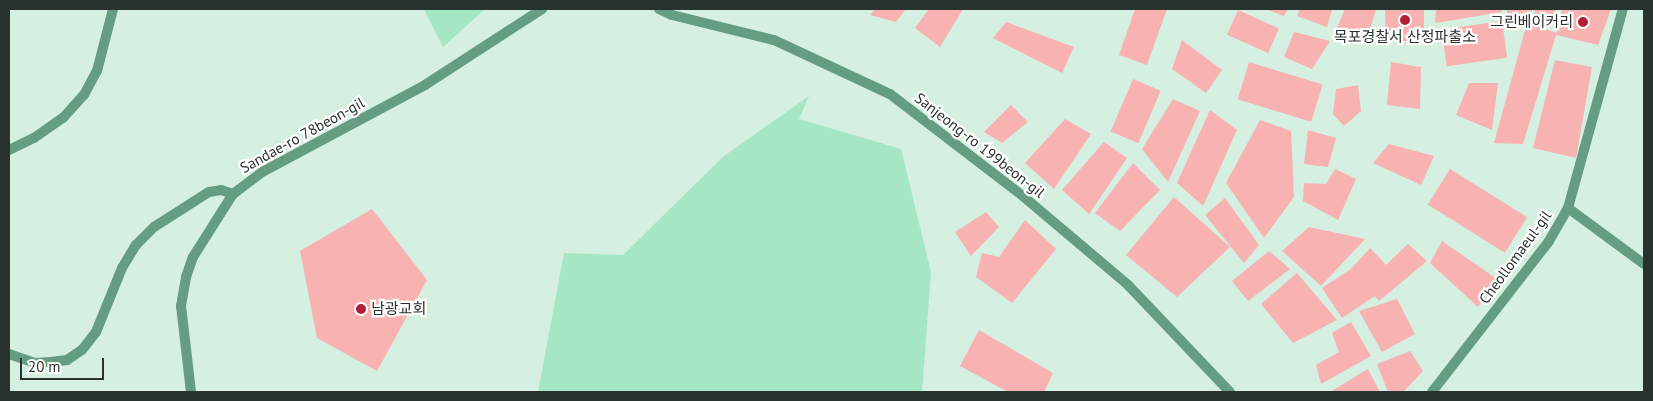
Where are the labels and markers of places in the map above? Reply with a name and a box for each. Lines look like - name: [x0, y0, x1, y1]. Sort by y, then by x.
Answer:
- place label: 그린베이커리: [1490, 13, 1573, 31]
- marker: 목포경찰서 산정파출소: [1399, 14, 1411, 26]
- marker: 그린베이커리: [1577, 16, 1589, 28]
- place label: 목포경찰서 산정파출소: [1334, 28, 1476, 46]
- place label: 남광교회: [371, 300, 426, 318]
- marker: 남광교회: [355, 303, 367, 315]

